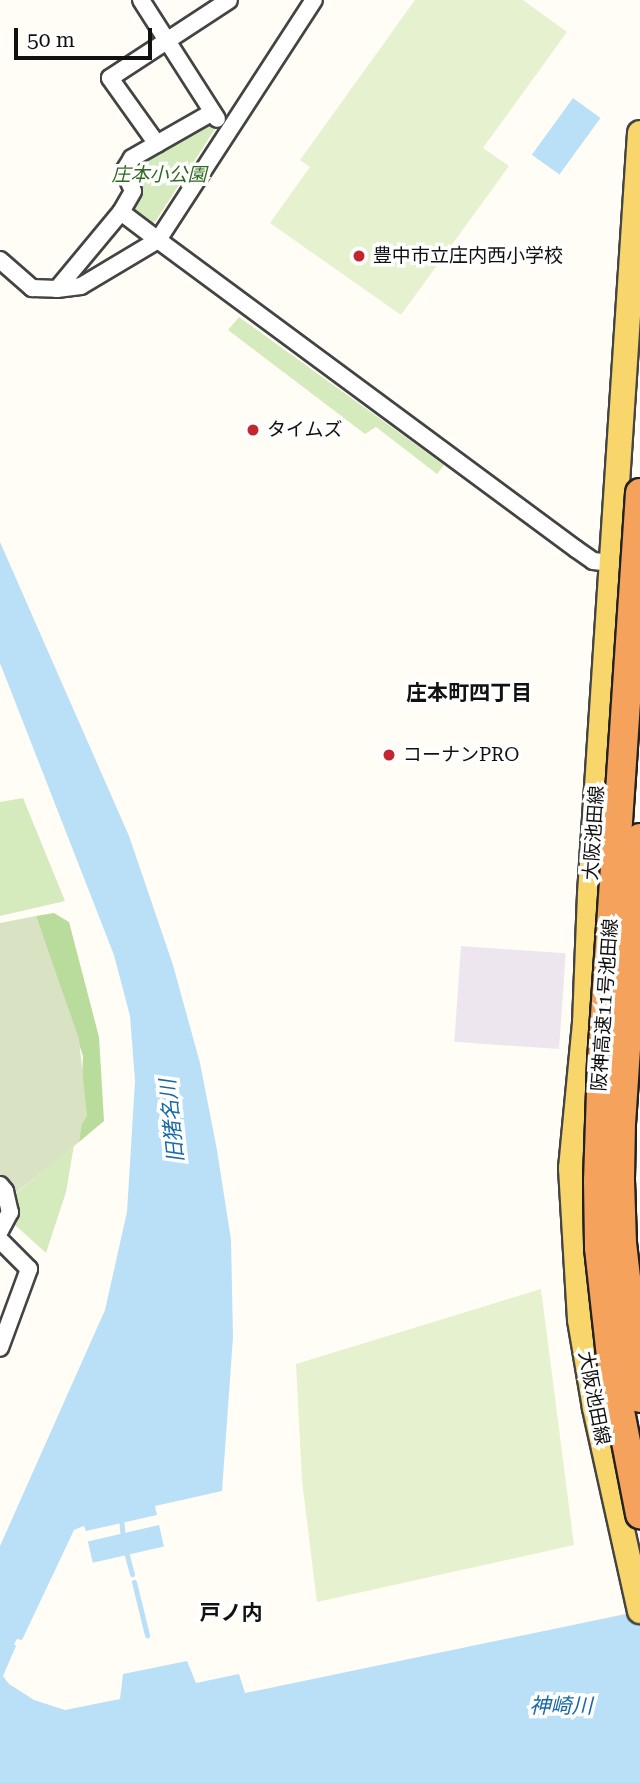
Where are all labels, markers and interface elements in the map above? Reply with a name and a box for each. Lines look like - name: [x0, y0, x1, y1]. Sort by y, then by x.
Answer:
- scale bar: [18, 14, 156, 58]
- text: 50 m: [27, 28, 75, 52]
- park label: 庄本小公園: [112, 164, 206, 186]
- place label: 豊中市立庄内西小学校: [373, 245, 563, 267]
- marker: 豊中市立庄内西小学校: [351, 248, 367, 264]
- place label: タイムズ: [267, 419, 343, 441]
- marker: タイムズ: [245, 422, 261, 438]
- district label: 庄本町四丁目: [406, 680, 532, 706]
- place label: コーナンPRO: [403, 744, 519, 766]
- marker: コーナンPRO: [381, 747, 397, 763]
- street label: 大阪池田線: [579, 785, 609, 881]
- street label: 阪神高速11号池田線: [588, 918, 622, 1092]
- water label: 旧猪名川: [155, 1078, 189, 1164]
- street label: 大阪池田線: [574, 1349, 614, 1447]
- district label: 戸ノ内: [200, 1600, 262, 1626]
- water label: 神崎川: [530, 1693, 592, 1719]

